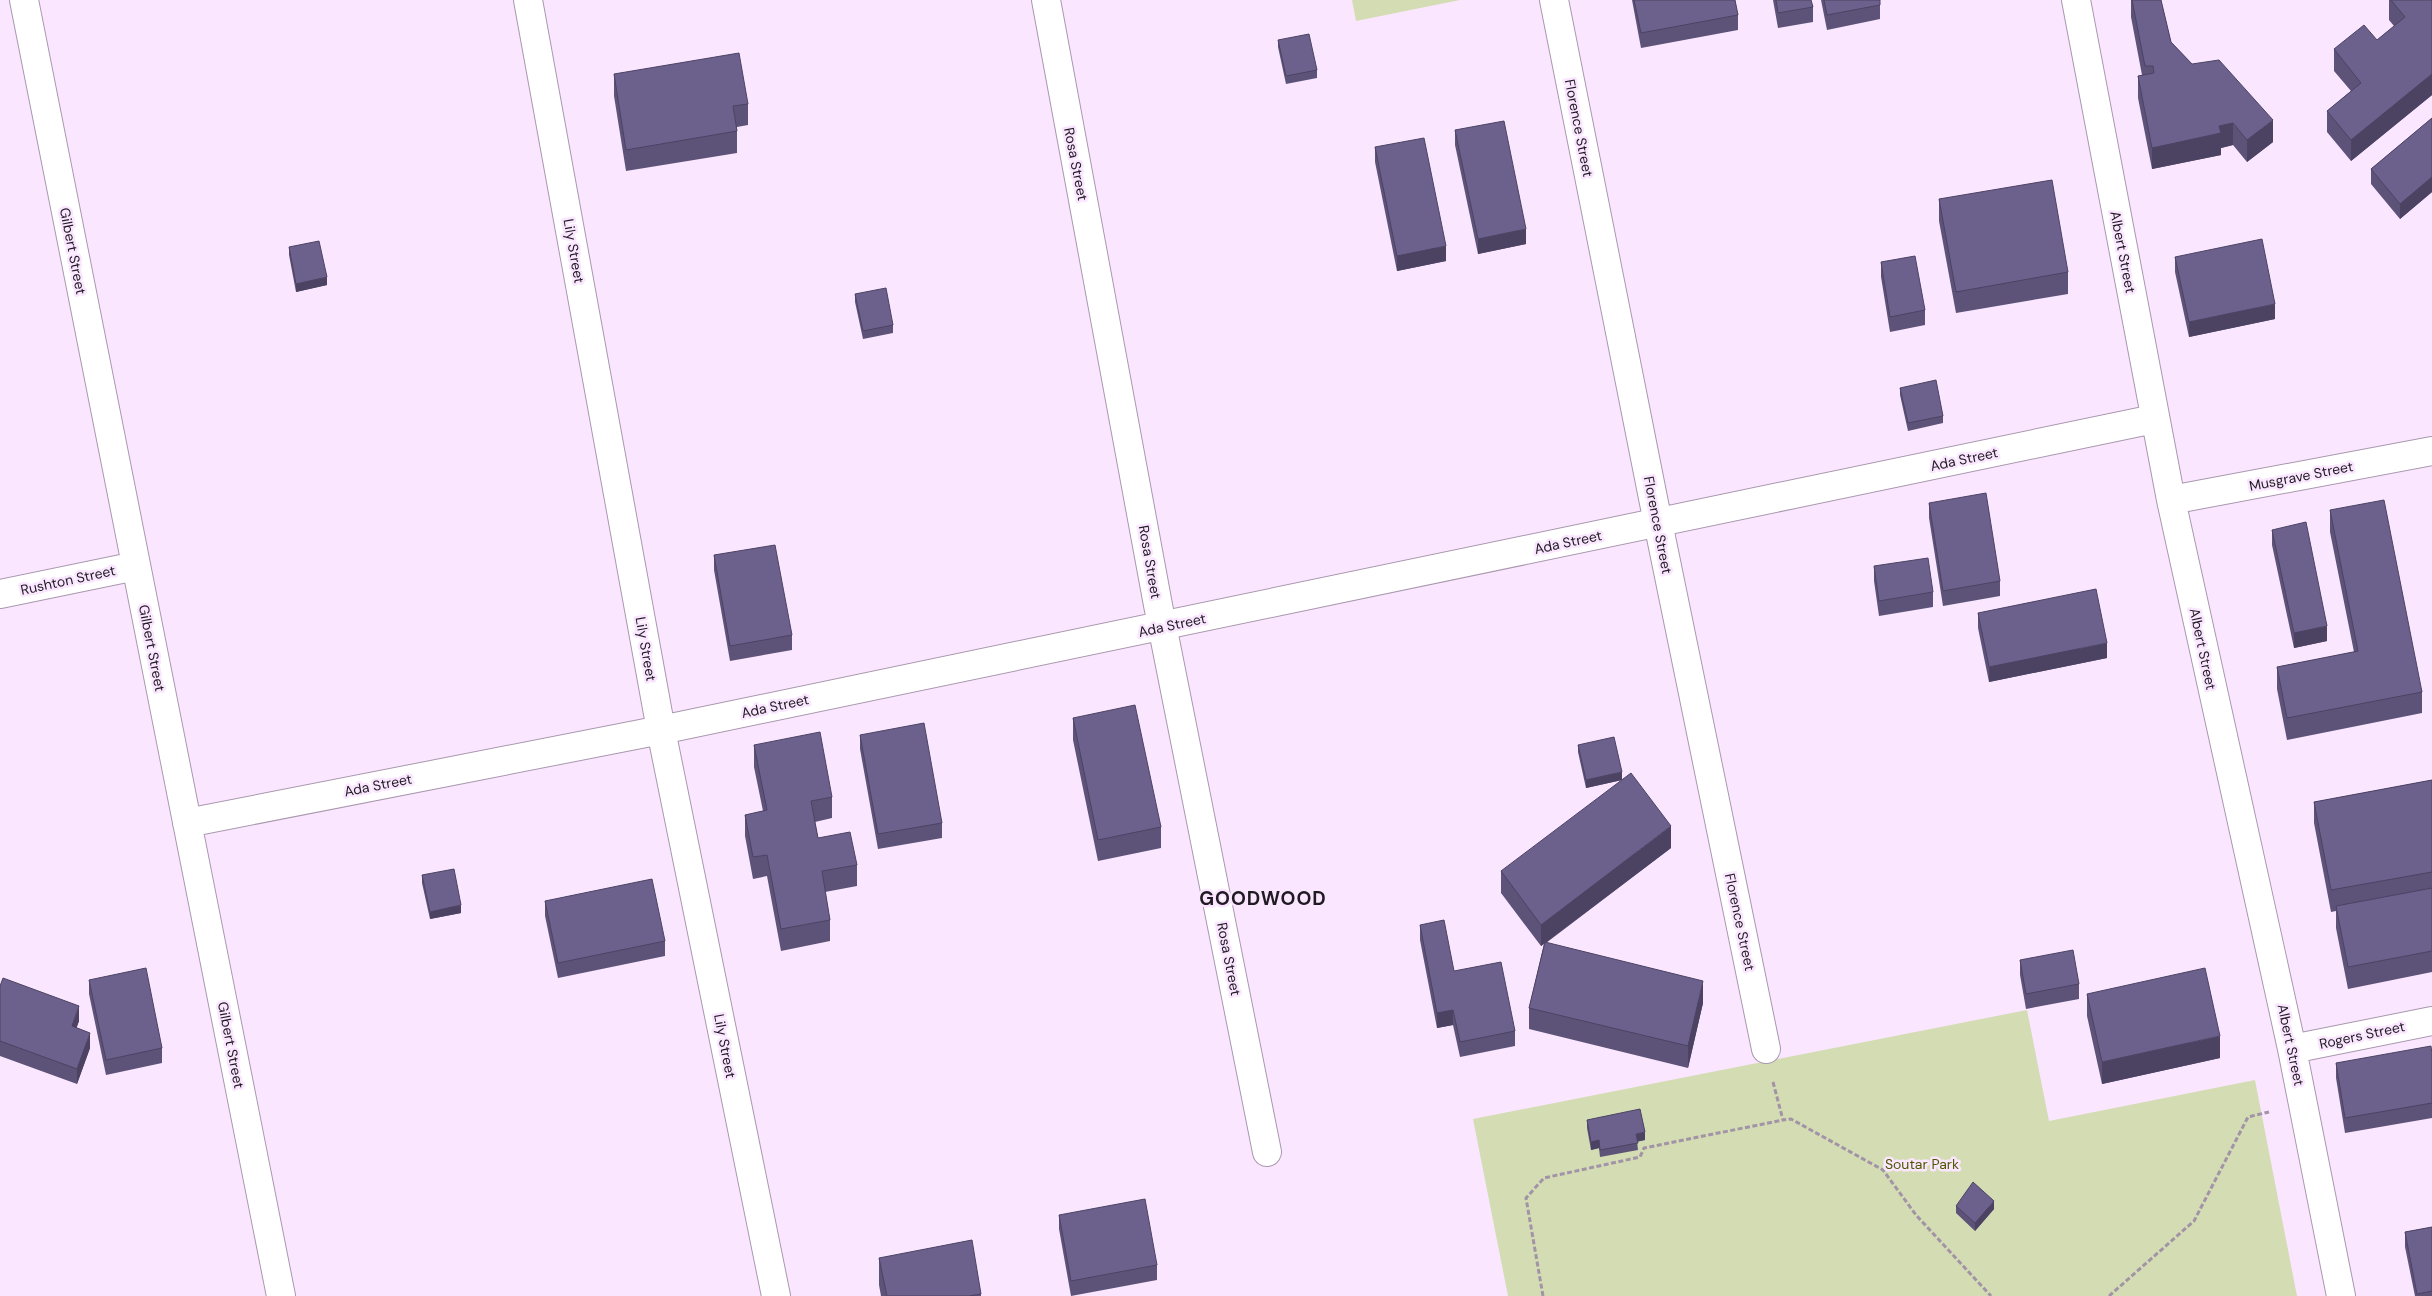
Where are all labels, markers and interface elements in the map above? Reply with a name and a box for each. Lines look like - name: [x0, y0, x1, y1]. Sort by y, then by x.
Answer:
- street label: Florence Street: [1561, 78, 1597, 178]
- street label: Rosa Street: [1060, 126, 1092, 202]
- street label: Gilbert Street: [56, 206, 90, 296]
- street label: Albert Street: [2106, 209, 2140, 295]
- street label: Lily Street: [559, 217, 589, 285]
- street label: Ada Street: [1929, 443, 1999, 475]
- street label: Musgrave Street: [2247, 457, 2355, 495]
- street label: Florence Street: [1640, 475, 1676, 575]
- street label: Rosa Street: [1135, 524, 1165, 600]
- street label: Ada Street: [1533, 526, 1603, 558]
- street label: Rushton Street: [19, 561, 117, 599]
- street label: Gilbert Street: [135, 603, 169, 693]
- street label: Albert Street: [2186, 606, 2220, 692]
- street label: Ada Street: [1137, 609, 1207, 641]
- street label: Lily Street: [631, 615, 661, 683]
- street label: Ada Street: [740, 690, 810, 722]
- street label: Ada Street: [343, 770, 413, 800]
- street label: Florence Street: [1721, 872, 1759, 972]
- district label: GOODWOOD: [1199, 886, 1327, 911]
- street label: Rosa Street: [1213, 921, 1245, 997]
- street label: Gilbert Street: [214, 1000, 248, 1090]
- street label: Albert Street: [2274, 1002, 2308, 1088]
- street label: Lily Street: [710, 1012, 740, 1080]
- street label: Rogers Street: [2318, 1017, 2406, 1053]
- park label: Soutar Park: [1885, 1155, 1959, 1173]

